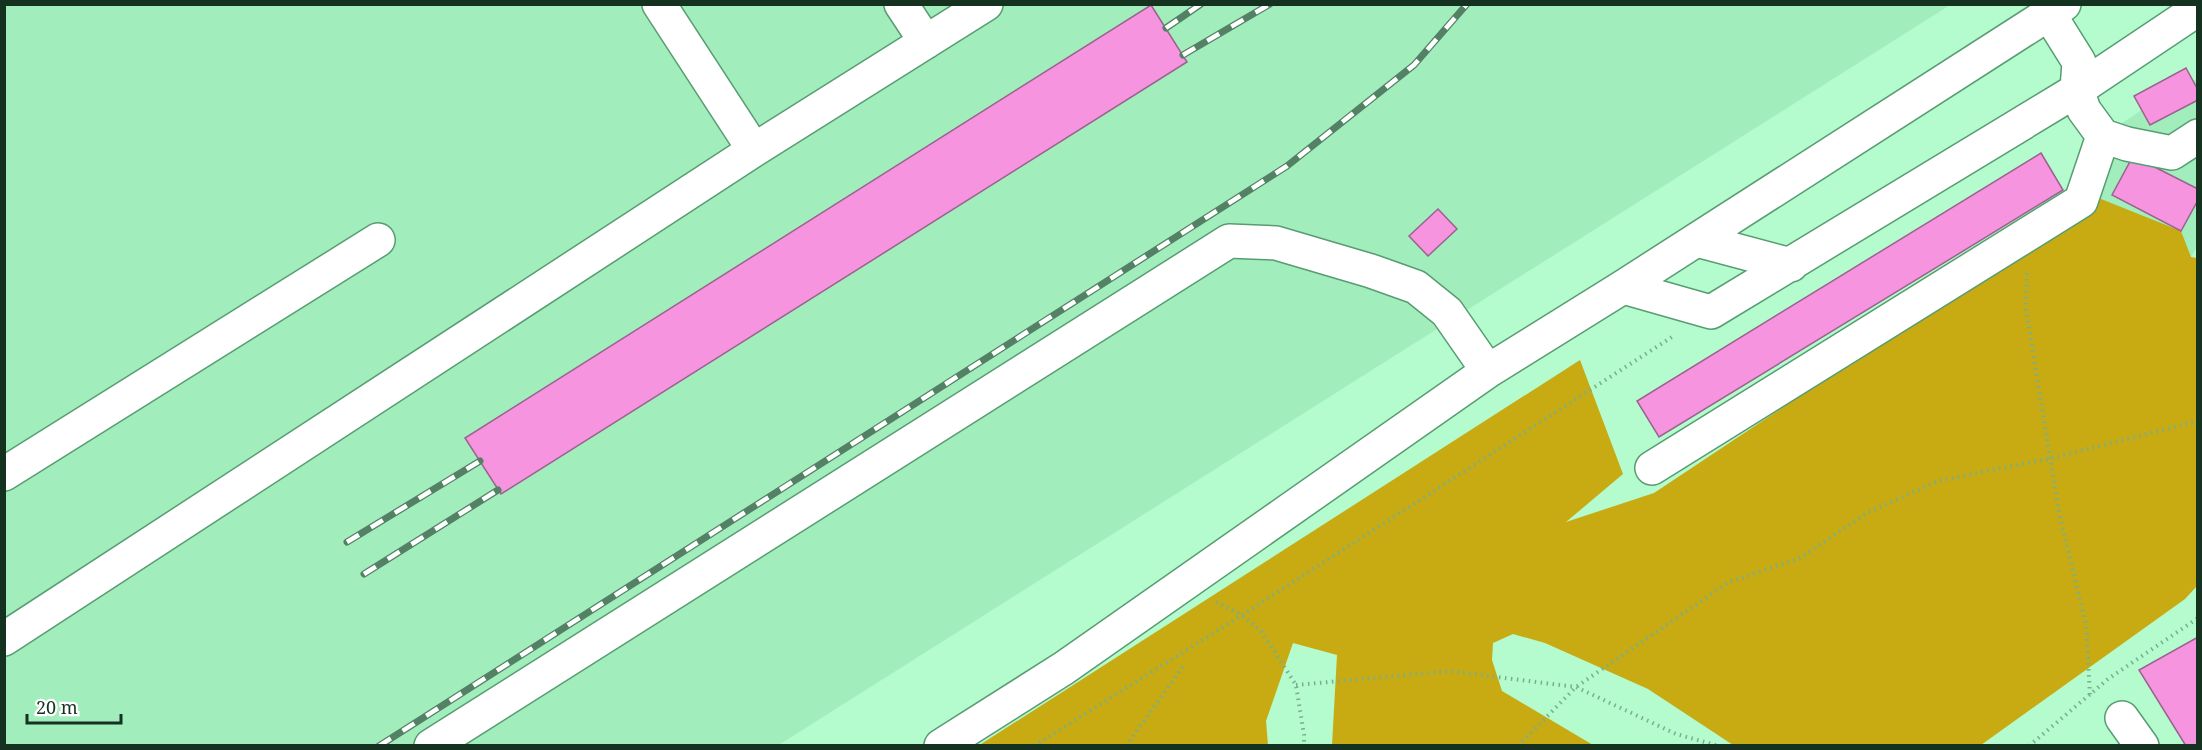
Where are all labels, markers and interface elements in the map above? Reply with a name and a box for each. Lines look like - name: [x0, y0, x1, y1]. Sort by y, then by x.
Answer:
- scale bar: [27, 687, 122, 725]
- text: 20 m: [36, 695, 78, 719]

